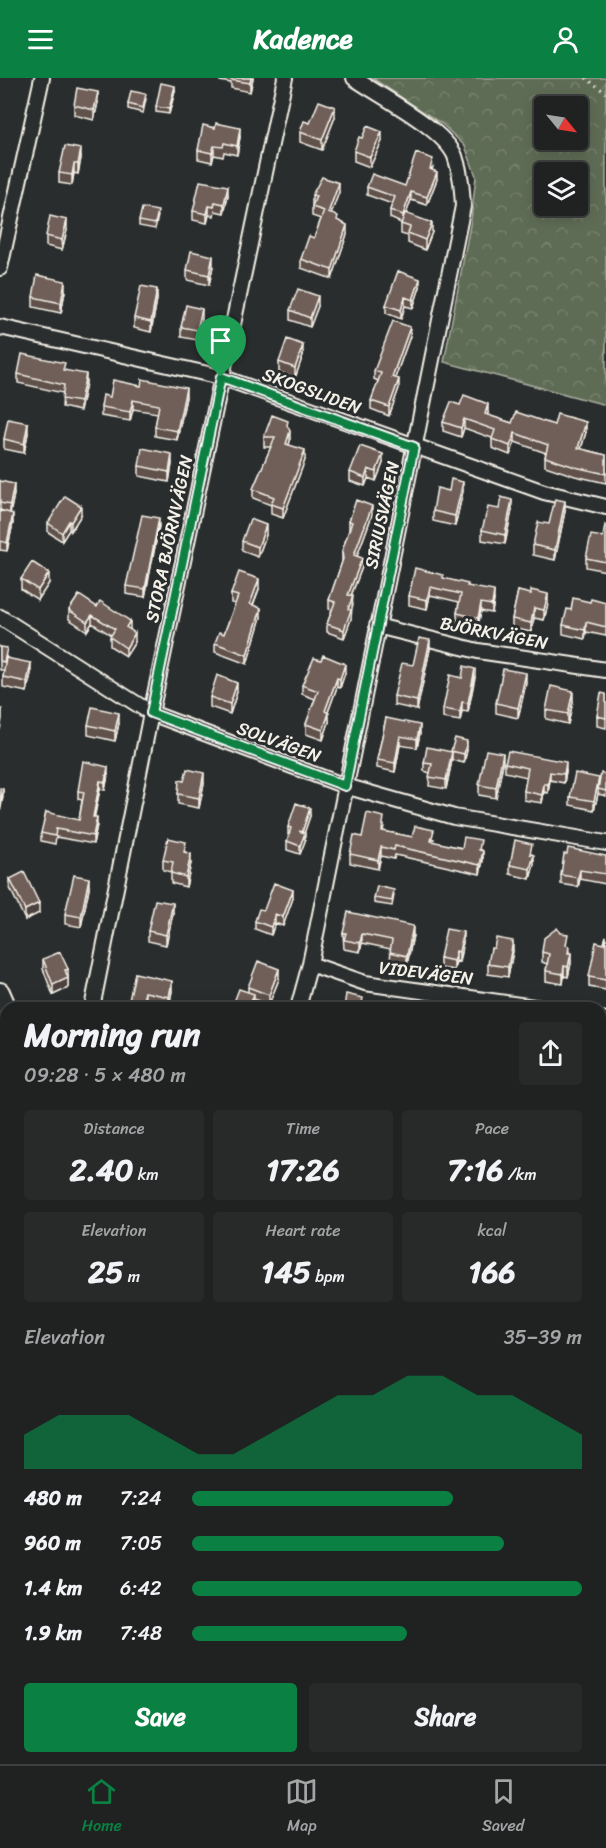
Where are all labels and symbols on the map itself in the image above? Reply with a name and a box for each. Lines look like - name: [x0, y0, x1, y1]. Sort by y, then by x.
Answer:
- north arrow: [534, 96, 588, 150]
- pin: [195, 315, 246, 377]
- street label: SKOGSLIDEN: [258, 358, 367, 424]
- street label: STORA BJÖRNVÄGEN: [136, 452, 202, 626]
- street label: SIRIUSVÄGEN: [355, 458, 409, 572]
- street label: BJÖRKVÄGEN: [437, 607, 551, 659]
- street label: SOLVÄGEN: [232, 712, 326, 772]
- street label: VIDEVÄGEN: [377, 951, 475, 995]

